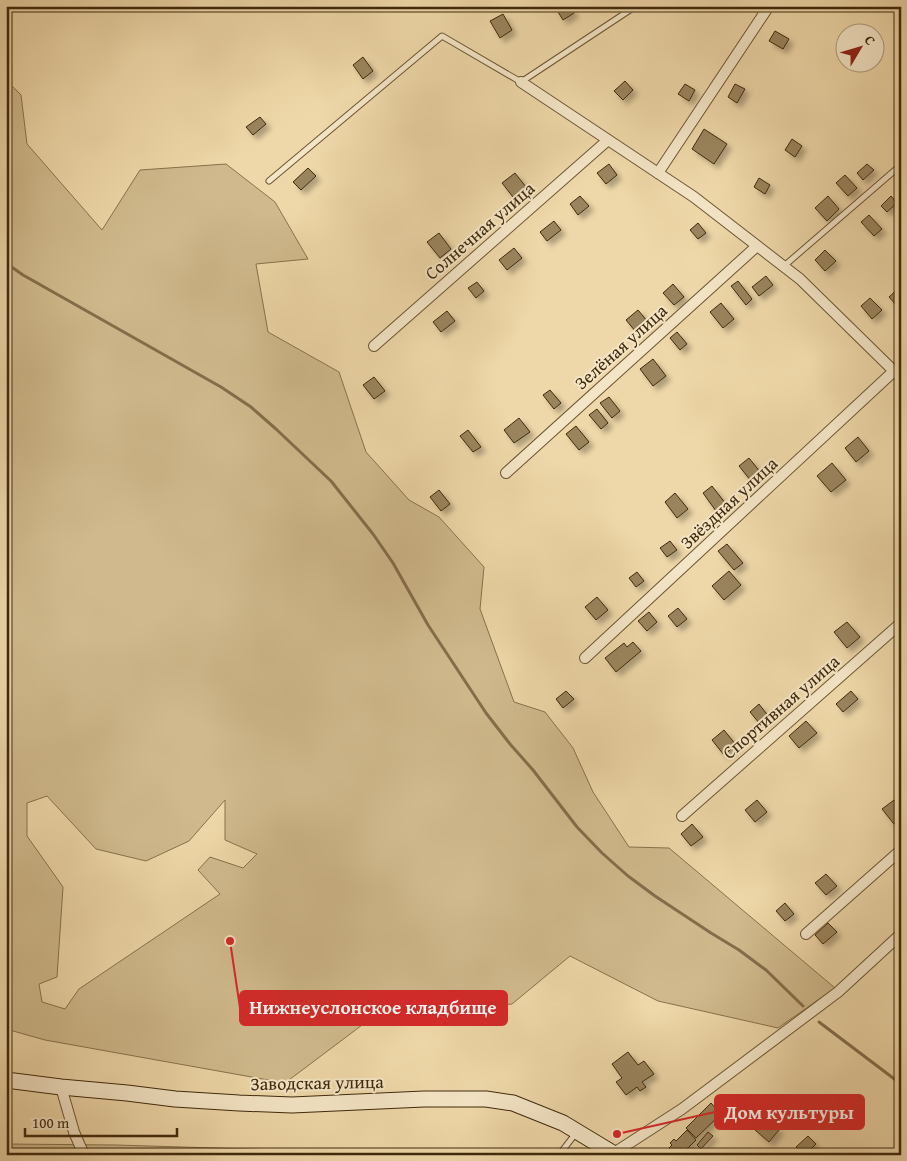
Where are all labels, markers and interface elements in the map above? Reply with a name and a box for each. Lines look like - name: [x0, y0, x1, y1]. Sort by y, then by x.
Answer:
- north arrow: [834, 22, 884, 72]
- text: С: [860, 31, 881, 49]
- street label: Солнечная улица: [419, 175, 541, 286]
- street label: Зелёная улица: [568, 297, 673, 396]
- street label: Звёздная улица: [674, 450, 784, 555]
- street label: Спортивная улица: [716, 648, 846, 765]
- callout: Нижнеуслонское кладбище: [240, 991, 507, 1025]
- text: Нижнеуслонское кладбище: [249, 993, 497, 1021]
- street label: Заводская улица: [250, 1068, 384, 1097]
- callout: Дом культуры: [715, 1095, 864, 1129]
- text: Дом культуры: [723, 1098, 854, 1126]
- scale bar: [25, 1106, 178, 1138]
- text: 100 m: [32, 1112, 70, 1133]

